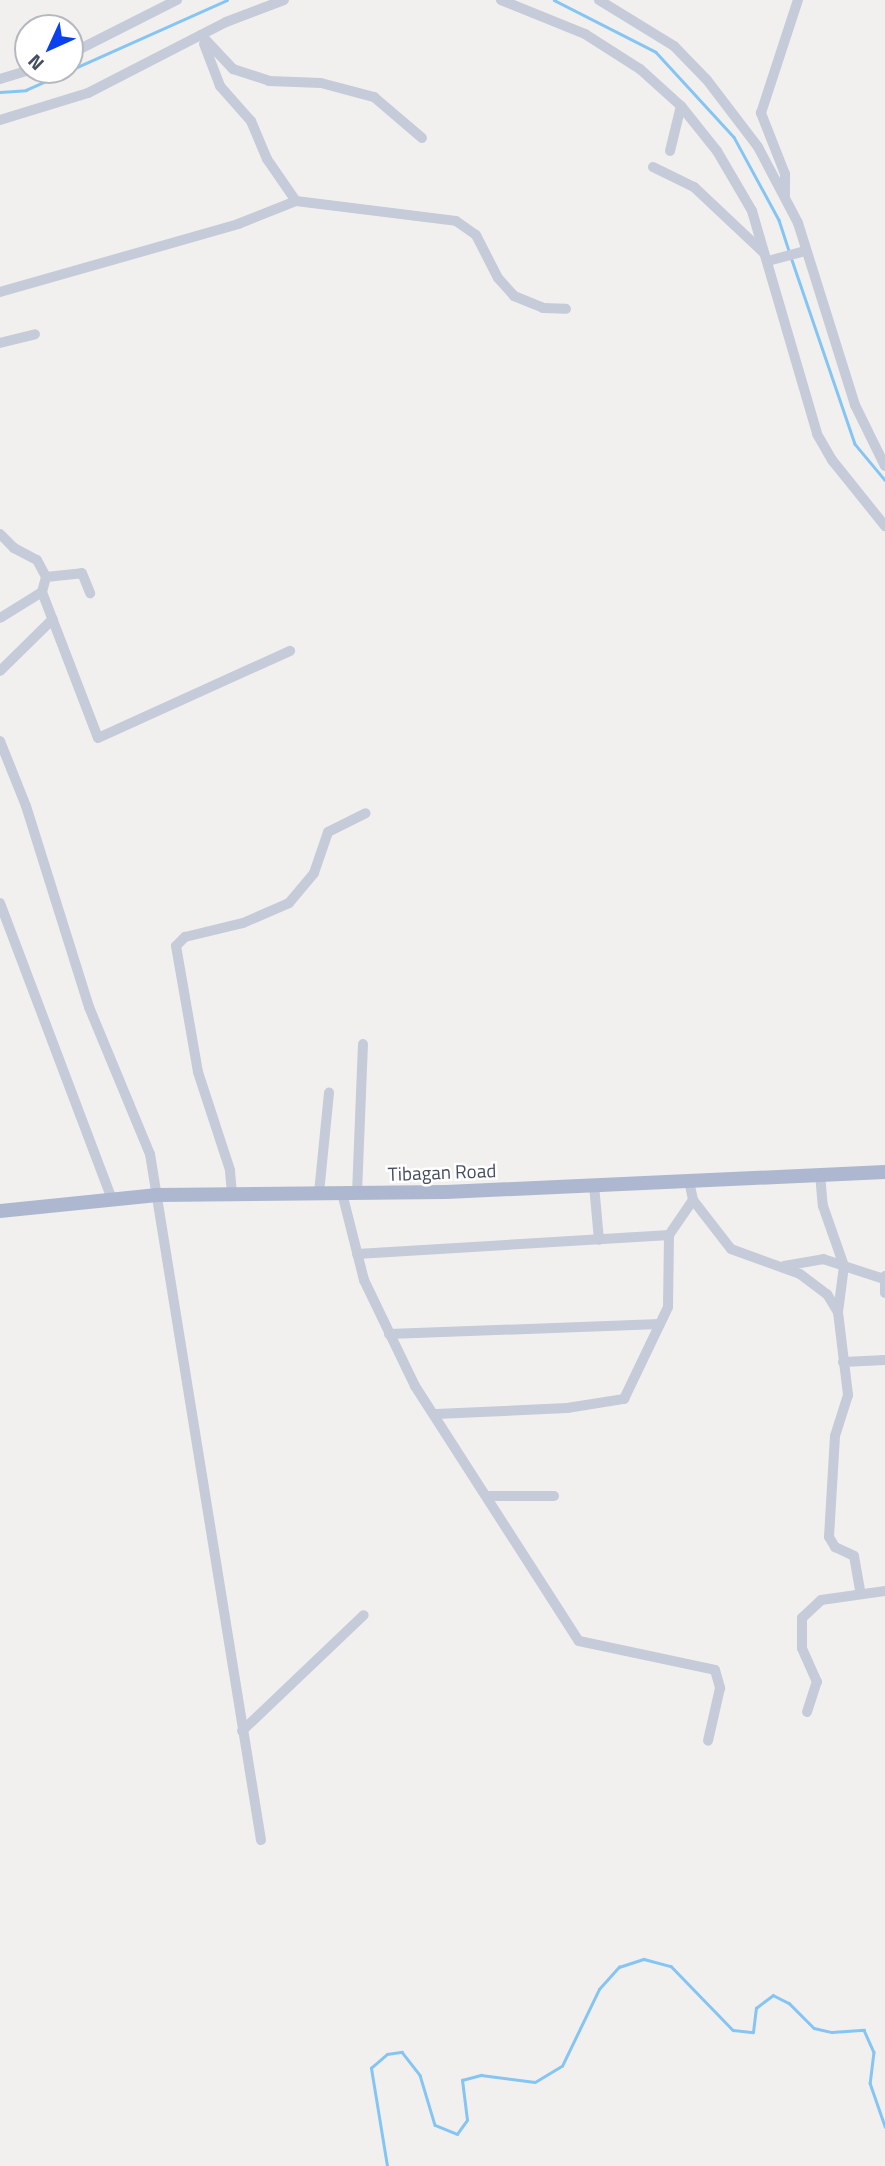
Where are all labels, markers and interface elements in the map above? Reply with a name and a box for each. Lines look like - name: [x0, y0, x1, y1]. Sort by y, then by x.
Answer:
- north arrow: [14, 14, 84, 84]
- text: N: [20, 48, 50, 78]
- street label: Tibagan Road: [387, 1159, 497, 1185]

